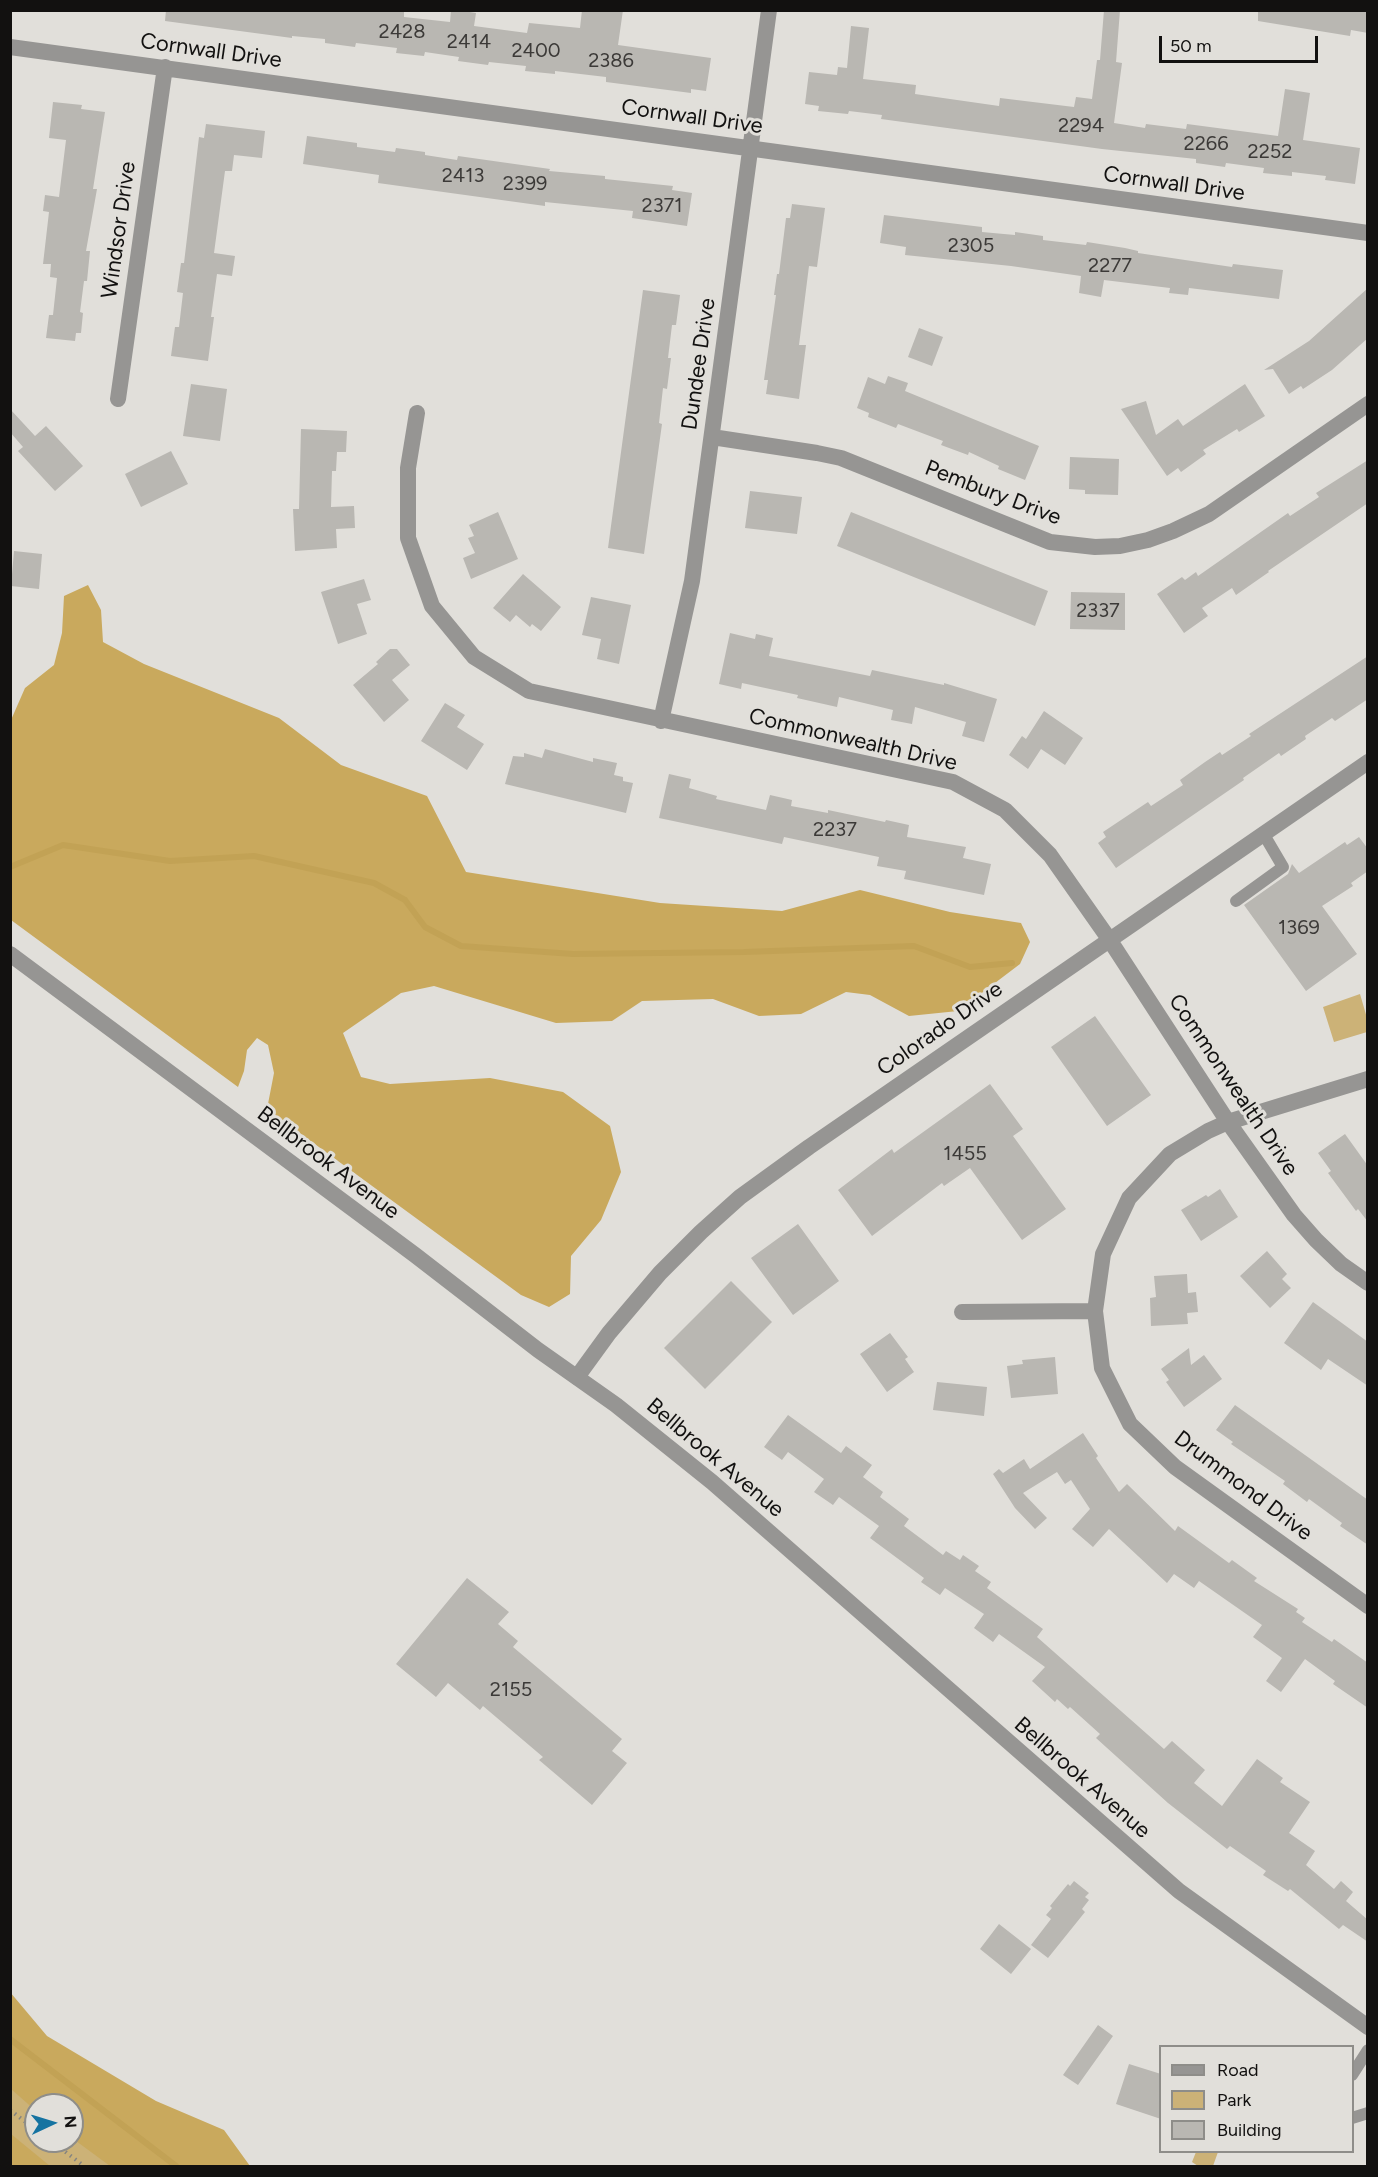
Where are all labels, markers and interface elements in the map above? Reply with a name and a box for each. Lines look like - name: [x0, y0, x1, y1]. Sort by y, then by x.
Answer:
- house number: 2428: [378, 20, 426, 44]
- scale bar: [1162, 24, 1321, 62]
- street label: Cornwall Drive: [139, 28, 283, 74]
- house number: 2414: [447, 30, 491, 54]
- text: 50 m: [1170, 35, 1212, 57]
- house number: 2400: [511, 39, 561, 63]
- house number: 2386: [588, 49, 634, 73]
- street label: Cornwall Drive: [620, 94, 764, 140]
- house number: 2294: [1058, 114, 1104, 138]
- house number: 2266: [1184, 132, 1228, 156]
- house number: 2252: [1247, 140, 1293, 164]
- street label: Windsor Drive: [96, 160, 142, 300]
- street label: Cornwall Drive: [1102, 161, 1246, 207]
- house number: 2413: [442, 164, 484, 188]
- house number: 2399: [503, 172, 547, 196]
- house number: 2371: [641, 194, 683, 218]
- house number: 2305: [948, 234, 994, 258]
- house number: 2277: [1088, 254, 1132, 278]
- street label: Dundee Drive: [677, 296, 721, 432]
- street label: Pembury Drive: [921, 455, 1065, 531]
- house number: 2337: [1076, 599, 1120, 623]
- street label: Commonwealth Drive: [746, 703, 960, 777]
- house number: 2237: [813, 818, 857, 842]
- house number: 1369: [1278, 916, 1320, 940]
- street label: Colorado Drive: [872, 976, 1008, 1082]
- street label: Commonwealth Drive: [1163, 989, 1303, 1181]
- street label: Bellbrook Avenue: [252, 1101, 404, 1225]
- house number: 1455: [943, 1142, 987, 1166]
- street label: Bellbrook Avenue: [641, 1393, 789, 1523]
- street label: Drummond Drive: [1169, 1425, 1317, 1547]
- house number: 2155: [490, 1678, 532, 1702]
- street label: Bellbrook Avenue: [1009, 1712, 1155, 1844]
- legend: [1159, 2045, 1354, 2153]
- text: Road: [1217, 2059, 1258, 2081]
- text: Park: [1217, 2089, 1251, 2111]
- north arrow: [24, 2093, 84, 2153]
- text: N: [61, 2115, 80, 2129]
- text: Building: [1217, 2119, 1282, 2141]

